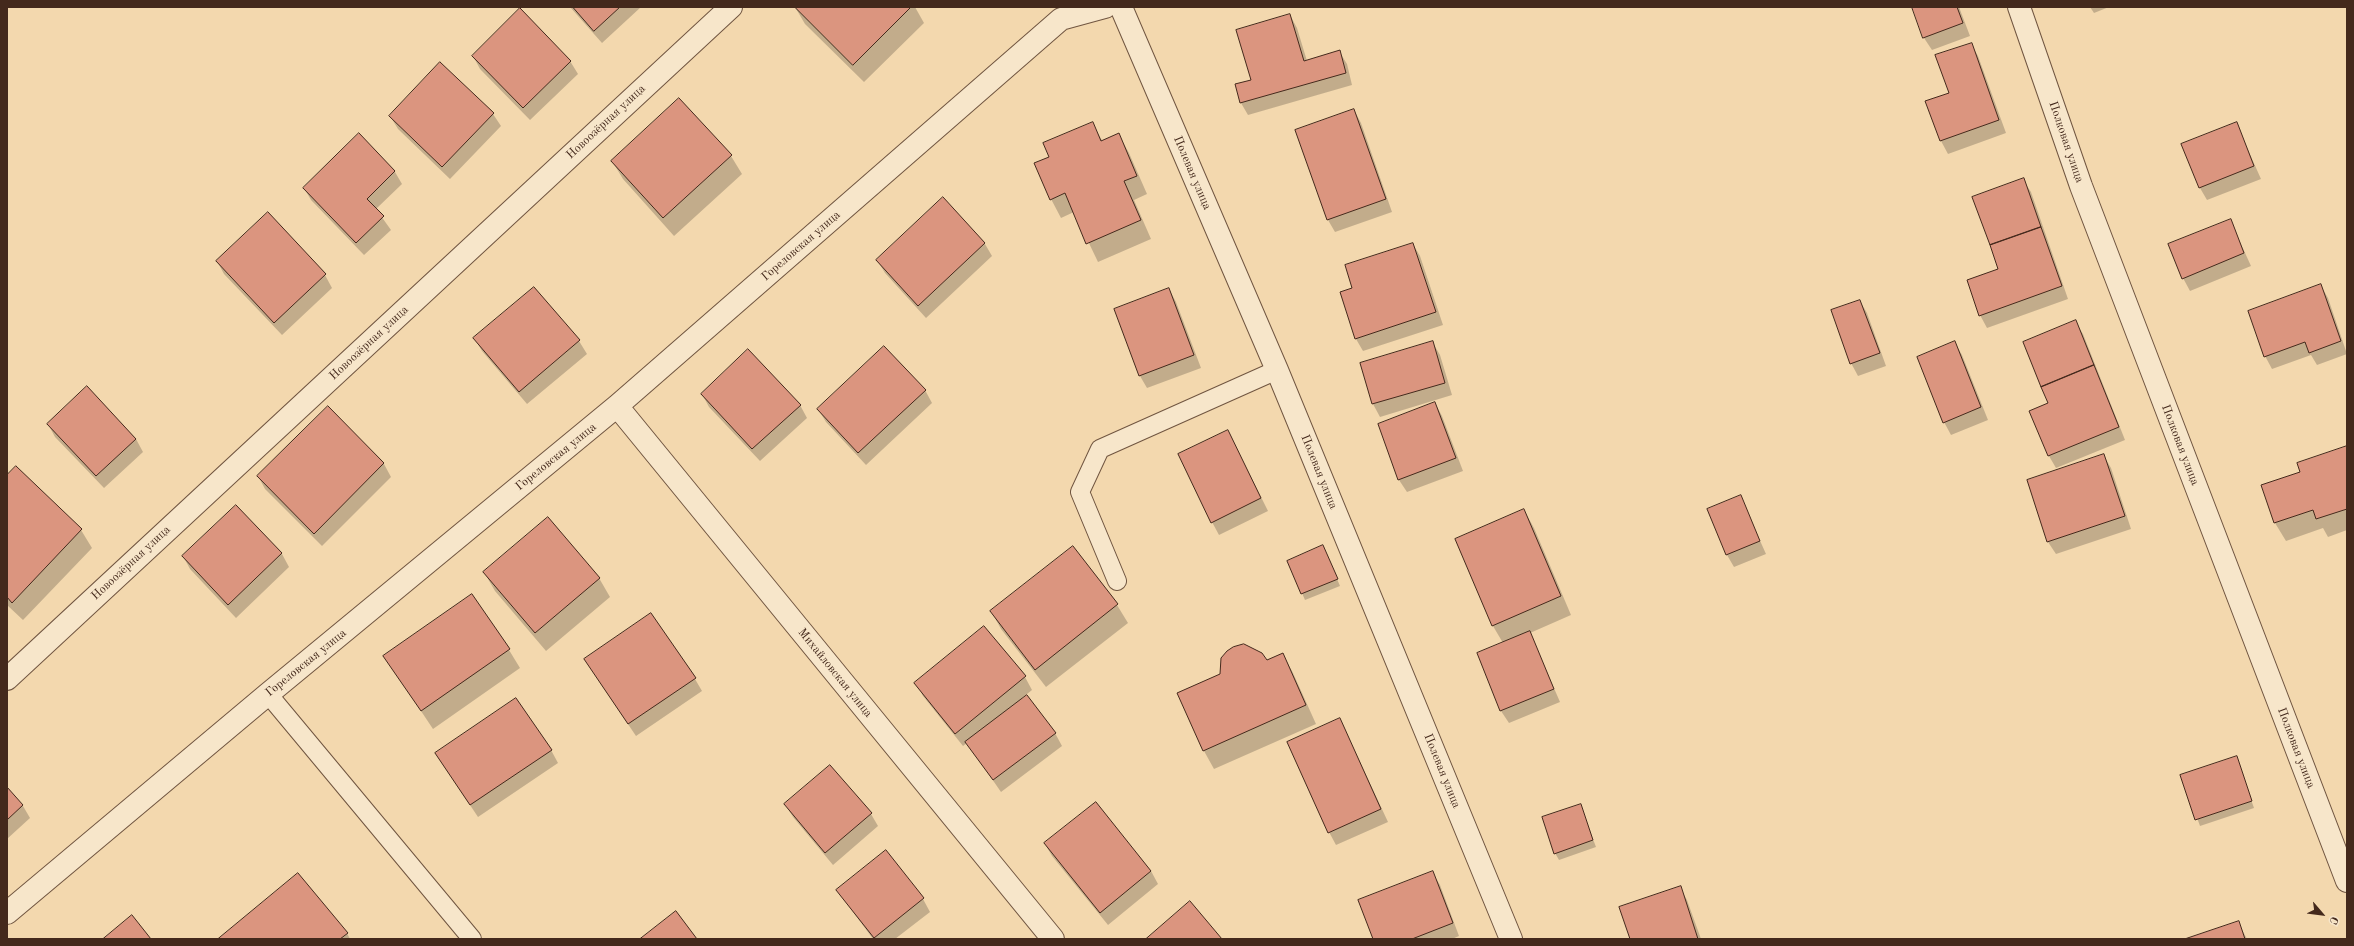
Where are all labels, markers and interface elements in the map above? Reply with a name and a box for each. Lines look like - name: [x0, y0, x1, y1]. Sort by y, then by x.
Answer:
- street label: Новоозёрная улица: [563, 82, 649, 162]
- street label: Полковая улица: [2045, 99, 2087, 185]
- street label: Полевая улица: [1170, 134, 1214, 212]
- street label: Гореловская улица: [759, 208, 843, 284]
- street label: Новоозёрная улица: [326, 303, 412, 383]
- street label: Полковая улица: [2158, 403, 2202, 487]
- street label: Гореловская улица: [513, 420, 599, 494]
- street label: Полевая улица: [1298, 433, 1340, 511]
- street label: Новоозёрная улица: [88, 523, 174, 603]
- street label: Гореловская улица: [263, 626, 349, 700]
- street label: Михайловская улица: [795, 626, 875, 720]
- street label: Полковая улица: [2274, 706, 2318, 790]
- street label: Полевая улица: [1421, 732, 1463, 810]
- north arrow: [2302, 894, 2342, 934]
- text: С: [2326, 914, 2340, 926]

